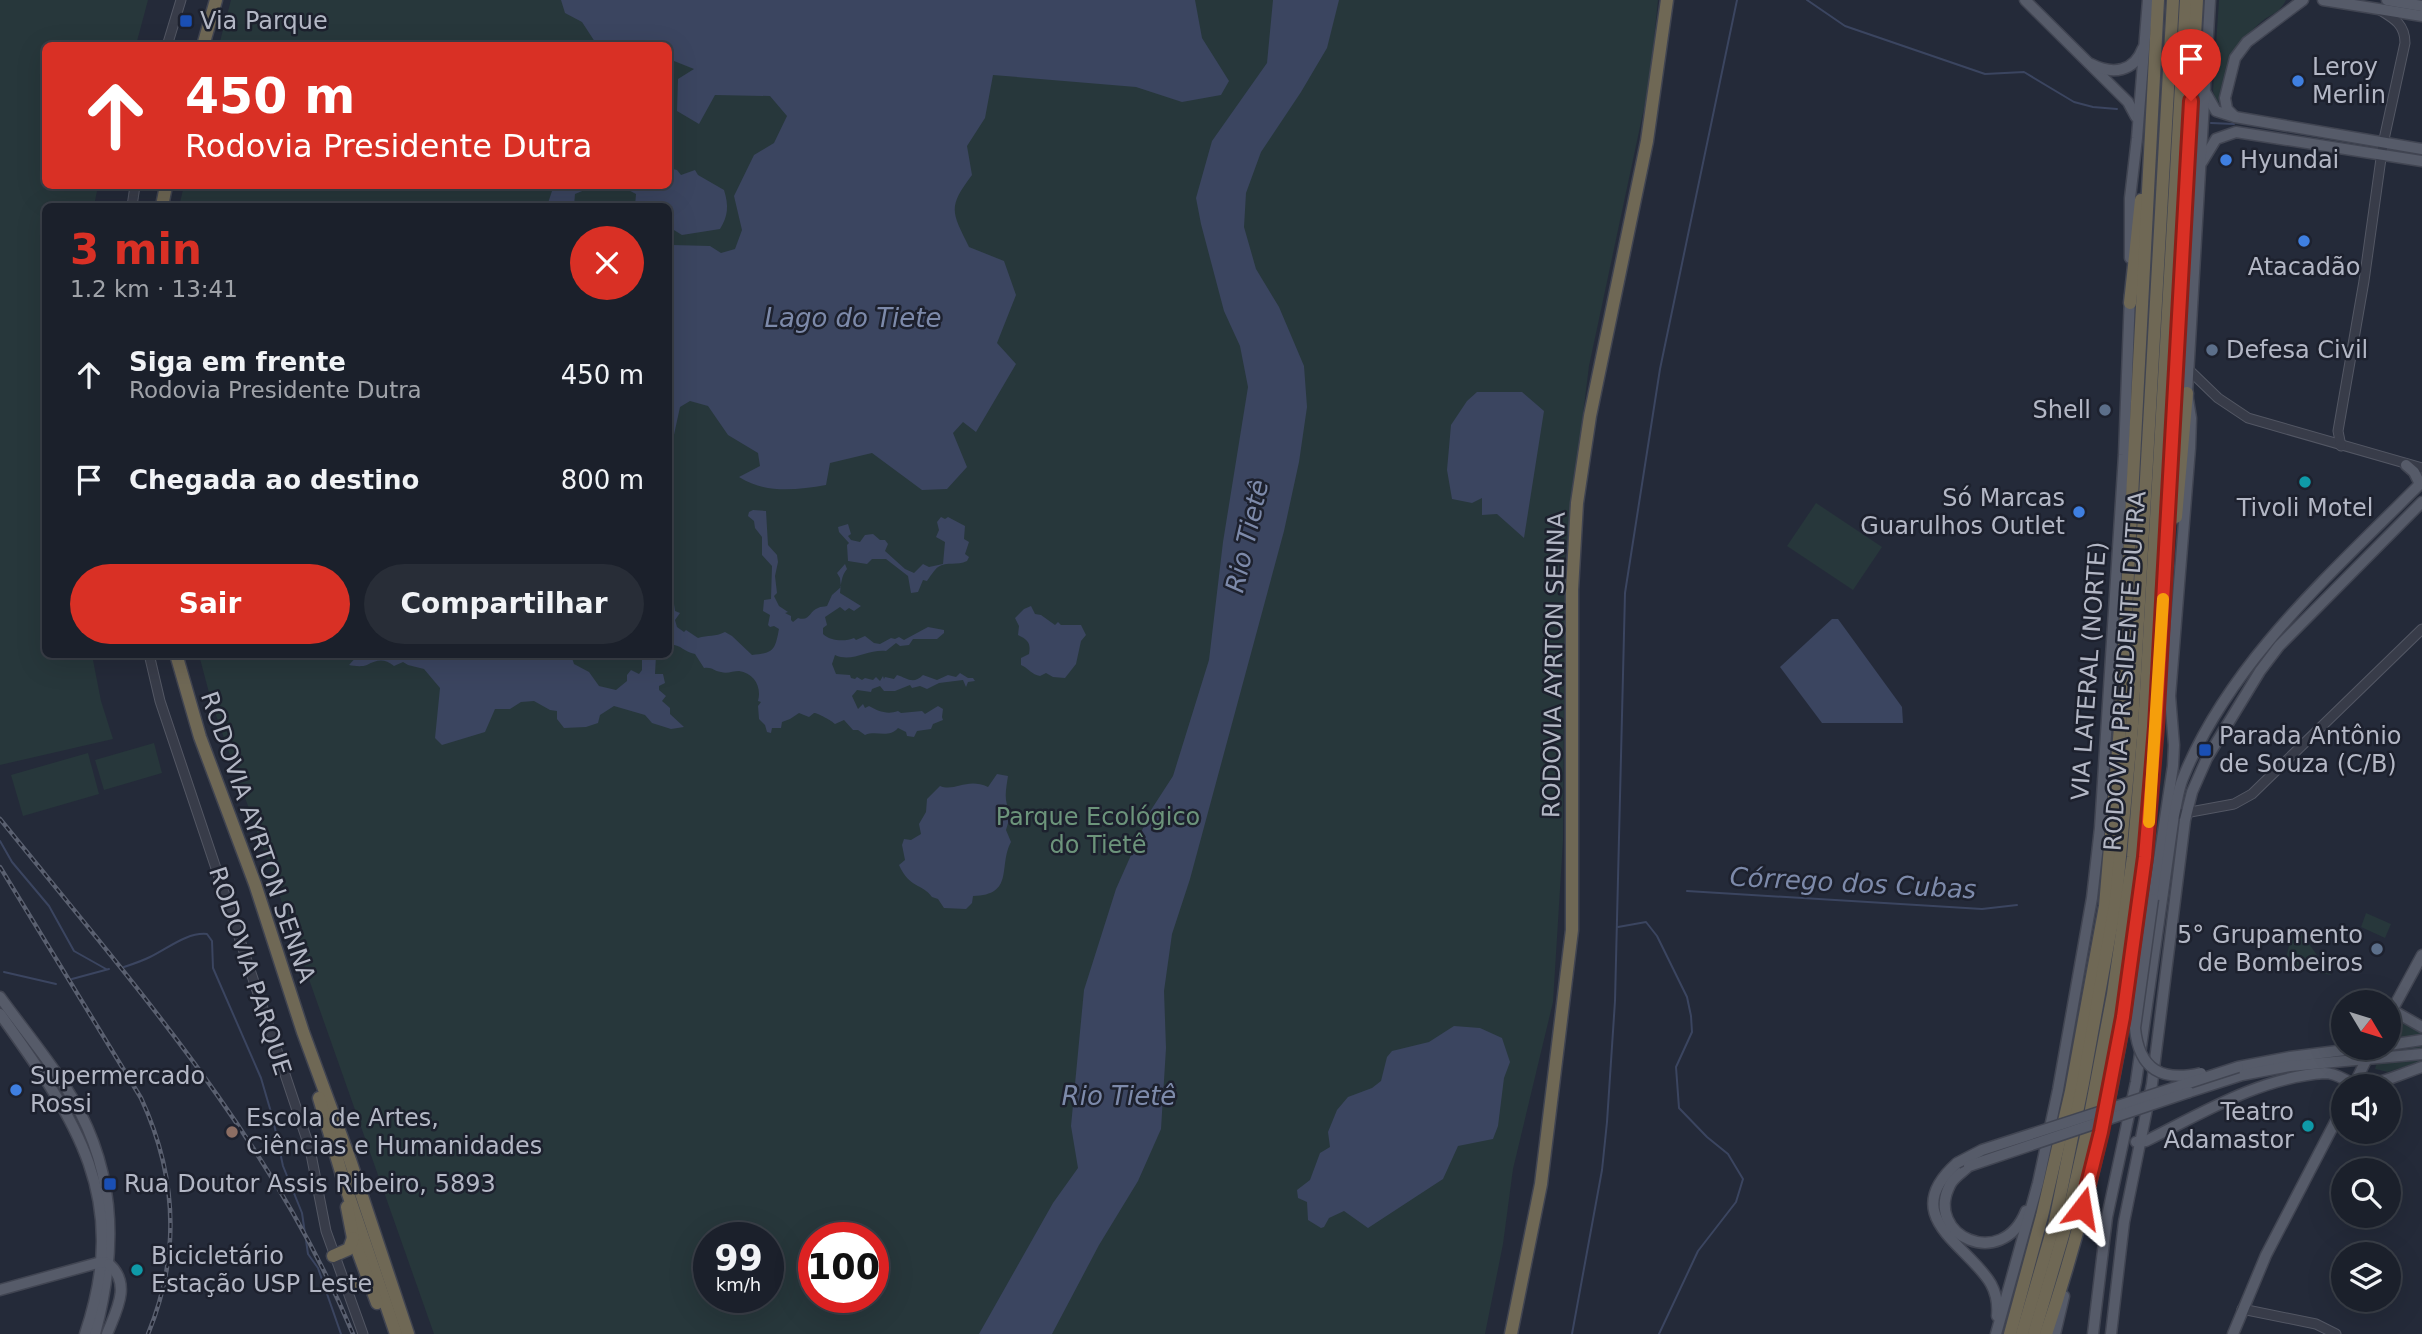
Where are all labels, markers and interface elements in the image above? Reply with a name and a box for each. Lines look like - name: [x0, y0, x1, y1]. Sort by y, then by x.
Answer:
- place label: Via Parque: [200, 7, 328, 35]
- marker: Via Parque: [178, 13, 194, 29]
- pin: [2161, 29, 2221, 101]
- icon: arrive: [2172, 40, 2210, 78]
- place label: Leroy Merlin: [2312, 53, 2386, 109]
- text: 450 m: [185, 68, 355, 125]
- icon: ahead: [70, 70, 161, 161]
- marker: Leroy Merlin: [2290, 73, 2306, 89]
- text: Rodovia Presidente Dutra: [185, 127, 592, 165]
- place label: Hyundai: [2240, 146, 2339, 174]
- marker: Hyundai: [2218, 152, 2234, 168]
- text: 3 min: [70, 225, 202, 274]
- button: close: [570, 226, 644, 300]
- marker: Atacadão: [2296, 233, 2312, 249]
- place label: Atacadão: [2248, 253, 2360, 281]
- text: 1.2 km · 13:41: [70, 276, 238, 302]
- water label: Lago do Tiete: [764, 303, 942, 333]
- place label: Defesa Civil: [2226, 336, 2368, 364]
- marker: Defesa Civil: [2204, 342, 2220, 358]
- text: Siga em frente: [129, 347, 346, 377]
- icon: ahead: [70, 356, 108, 394]
- text: 450 m: [561, 360, 644, 390]
- text: Rodovia Presidente Dutra: [129, 377, 422, 403]
- place label: Shell: [2032, 396, 2091, 424]
- marker: Shell: [2097, 402, 2113, 418]
- icon: arrive: [70, 461, 108, 499]
- text: Chegada ao destino: [129, 465, 419, 495]
- text: 800 m: [561, 465, 644, 495]
- marker: Tivoli Motel: [2297, 474, 2313, 490]
- water label: Rio Tietê: [1219, 477, 1275, 595]
- place label: Só Marcas Guarulhos Outlet: [1860, 484, 2065, 540]
- street label: RODOVIA PRESIDENTE DUTRA: [2098, 490, 2152, 852]
- place label: Tivoli Motel: [2236, 494, 2373, 522]
- marker: Só Marcas Guarulhos Outlet: [2071, 504, 2087, 520]
- street label: RODOVIA AYRTON SENNA: [1537, 511, 1571, 818]
- street label: VIA LATERAL (NORTE): [2066, 541, 2112, 801]
- button: Sair: [70, 564, 350, 644]
- button: Compartilhar: [364, 564, 644, 644]
- street label: RODOVIA AYRTON SENNA: [195, 688, 321, 987]
- place label: Parada Antônio de Souza (C/B): [2219, 722, 2402, 778]
- marker: Parada Antônio de Souza (C/B): [2197, 742, 2213, 758]
- park label: Parque Ecológico do Tietê: [996, 803, 1200, 859]
- water label: Córrego dos Cubas: [1729, 862, 1977, 904]
- street label: RODOVIA PARQUE: [203, 863, 297, 1079]
- place label: 5° Grupamento de Bombeiros: [2177, 921, 2363, 977]
- marker: 5° Grupamento de Bombeiros: [2369, 941, 2385, 957]
- north arrow: [2331, 990, 2401, 1060]
- map controls: [2331, 990, 2401, 1312]
- place label: Supermercado Rossi: [30, 1062, 205, 1118]
- button: sound: [2331, 1074, 2401, 1144]
- water label: Rio Tietê: [1062, 1081, 1176, 1111]
- marker: Supermercado Rossi: [8, 1082, 24, 1098]
- place label: Teatro Adamastor: [2164, 1098, 2294, 1154]
- place label: Escola de Artes, Ciências e Humanidades: [246, 1104, 542, 1160]
- marker: Teatro Adamastor: [2300, 1118, 2316, 1134]
- marker: Escola de Artes, Ciências e Humanidades: [224, 1124, 240, 1140]
- button: search: [2331, 1158, 2401, 1228]
- place label: Rua Doutor Assis Ribeiro, 5893: [124, 1170, 496, 1198]
- position arrow: [2045, 1171, 2119, 1245]
- marker: Rua Doutor Assis Ribeiro, 5893: [102, 1176, 118, 1192]
- speed limit sign: 100: [798, 1222, 889, 1313]
- text: 99: [714, 1238, 763, 1278]
- place label: Bicicletário Estação USP Leste: [151, 1242, 372, 1298]
- button: layers: [2331, 1242, 2401, 1312]
- marker: Bicicletário Estação USP Leste: [129, 1262, 145, 1278]
- text: km/h: [716, 1274, 761, 1295]

